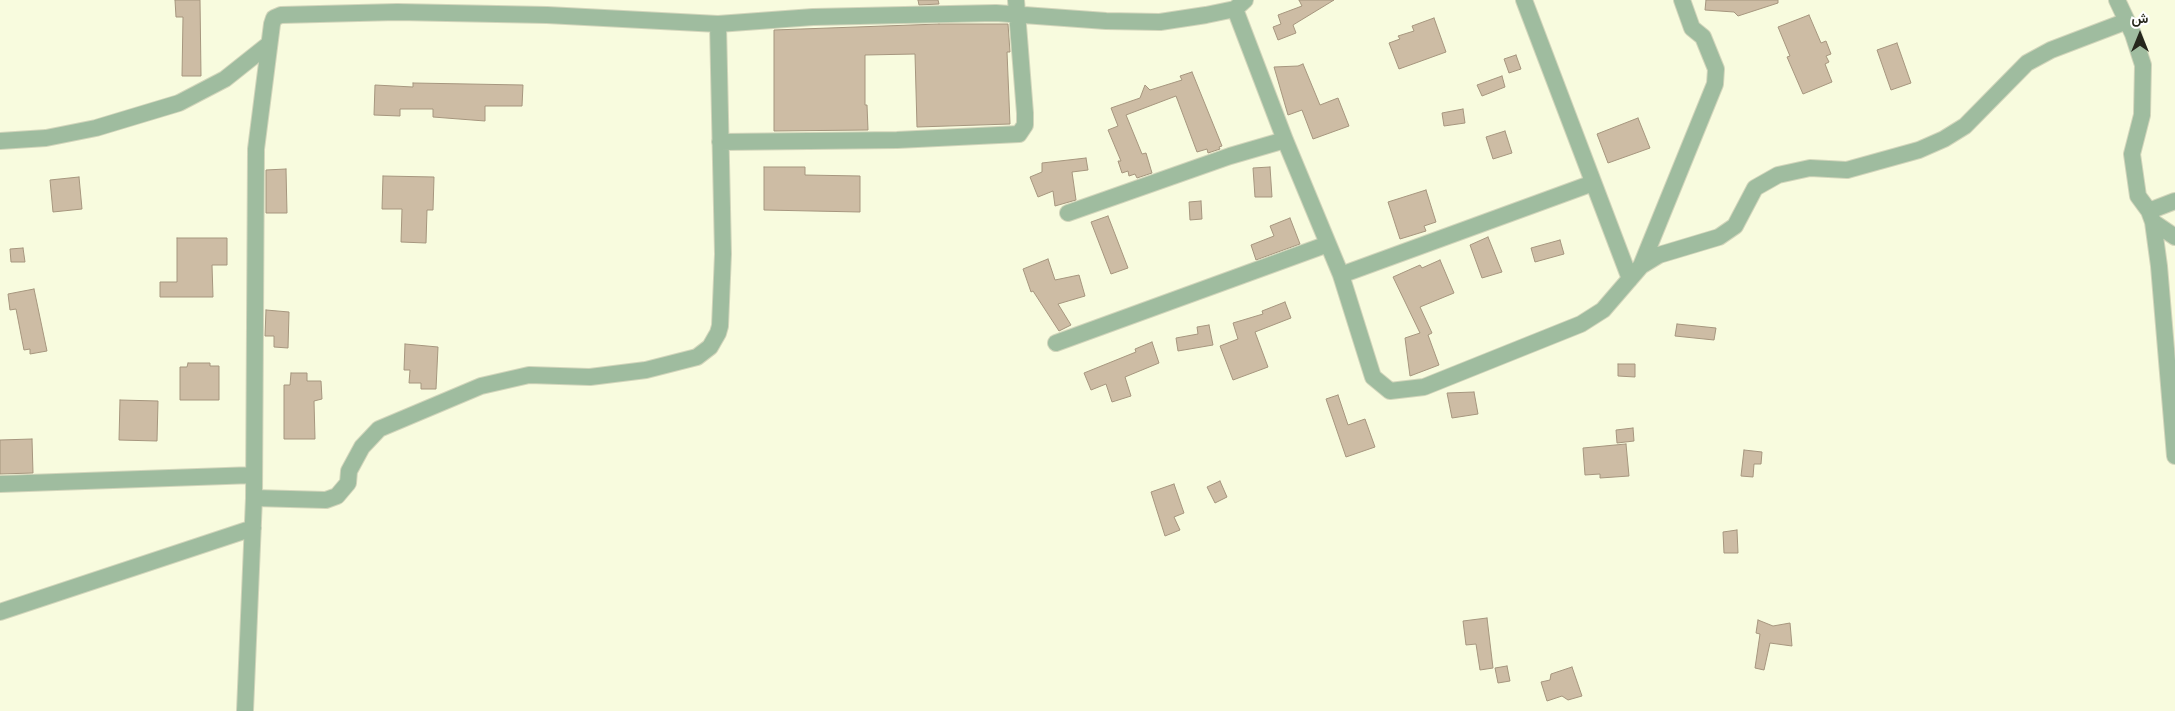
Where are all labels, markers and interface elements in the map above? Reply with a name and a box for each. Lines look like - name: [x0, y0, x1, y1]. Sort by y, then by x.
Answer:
- north arrow: [2115, 10, 2165, 60]
- text: ش: [2132, 11, 2148, 28]

